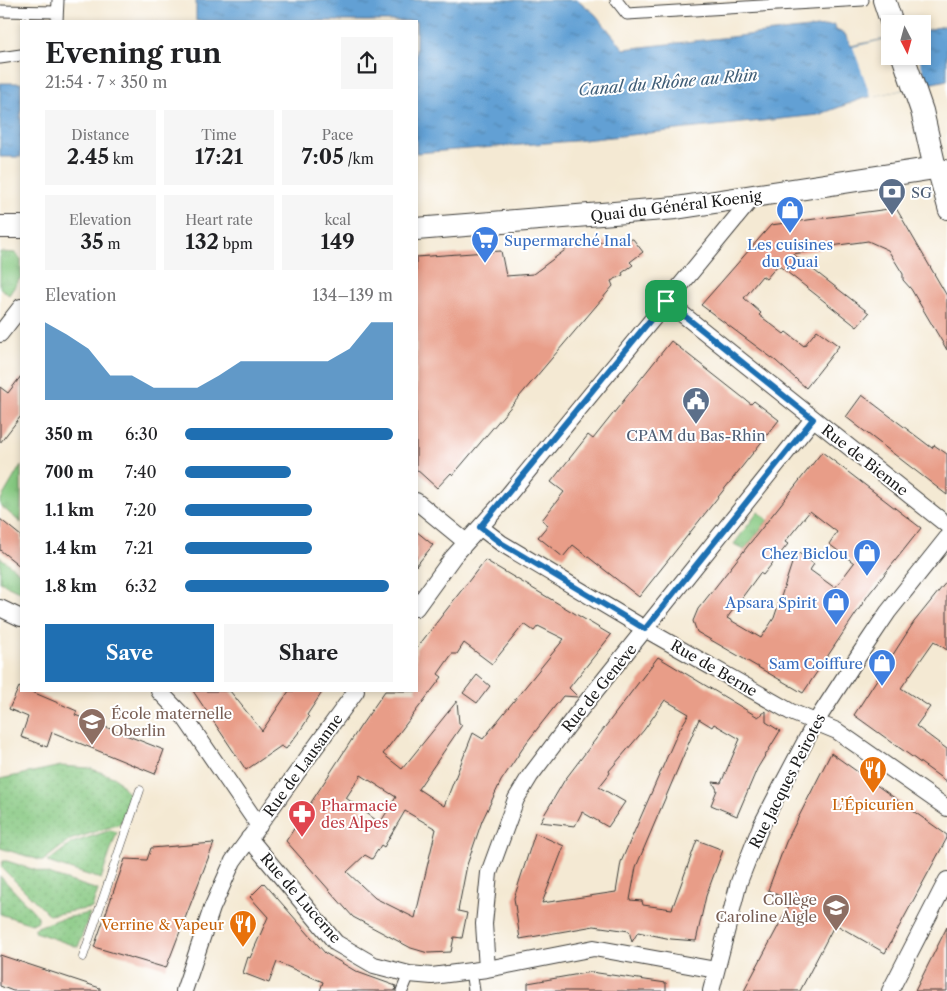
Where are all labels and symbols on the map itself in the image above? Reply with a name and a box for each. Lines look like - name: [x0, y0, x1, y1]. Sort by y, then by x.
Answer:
- north arrow: [881, 15, 931, 65]
- water label: Canal du Rhône au Rhin: [577, 64, 759, 100]
- bank icon: SG: [877, 177, 907, 216]
- place label: SG: [911, 183, 932, 202]
- street label: Quai du Général Koenig: [589, 186, 763, 226]
- shop icon: Les cuisines du Quai: [775, 195, 805, 234]
- supermarket icon: Supermarché Inal: [470, 225, 500, 264]
- place label: Supermarché Inal: [504, 231, 632, 250]
- place label: Les cuisines du Quai: [747, 235, 833, 271]
- pin: [645, 280, 687, 322]
- public building icon: CPAM du Bas-Rhin: [681, 386, 711, 425]
- street label: Rue de Bienne: [818, 420, 912, 500]
- place label: CPAM du Bas-Rhin: [626, 426, 766, 445]
- shop icon: Chez Biclou: [852, 538, 882, 577]
- place label: Chez Biclou: [761, 544, 848, 563]
- shop icon: Apsara Spirit: [821, 587, 851, 626]
- place label: Apsara Spirit: [724, 593, 818, 612]
- street label: Rue de Berne: [667, 635, 761, 701]
- street label: Rue de Genève: [558, 640, 640, 736]
- shop icon: Sam Coiffure: [867, 648, 897, 687]
- place label: Sam Coiffure: [769, 654, 863, 673]
- place label: École maternelle Oberlin: [111, 704, 232, 740]
- school or university icon: École maternelle Oberlin: [77, 707, 107, 746]
- street label: Rue de Lausanne: [259, 710, 347, 820]
- street label: Rue Jacques Peirotes: [745, 710, 829, 852]
- restaurant icon: L’Épicurien: [858, 755, 888, 794]
- place label: L’Épicurien: [832, 795, 915, 814]
- place label: Pharmacie des Alpes: [321, 796, 397, 832]
- pharmacy icon: Pharmacie des Alpes: [287, 799, 317, 838]
- street label: Rue de Lucerne: [257, 849, 345, 947]
- place label: Collège Caroline Aigle: [716, 890, 817, 926]
- school or university icon: Collège Caroline Aigle: [821, 893, 851, 932]
- restaurant icon: Verrine & Vapeur: [228, 909, 258, 948]
- place label: Verrine & Vapeur: [100, 915, 225, 934]

